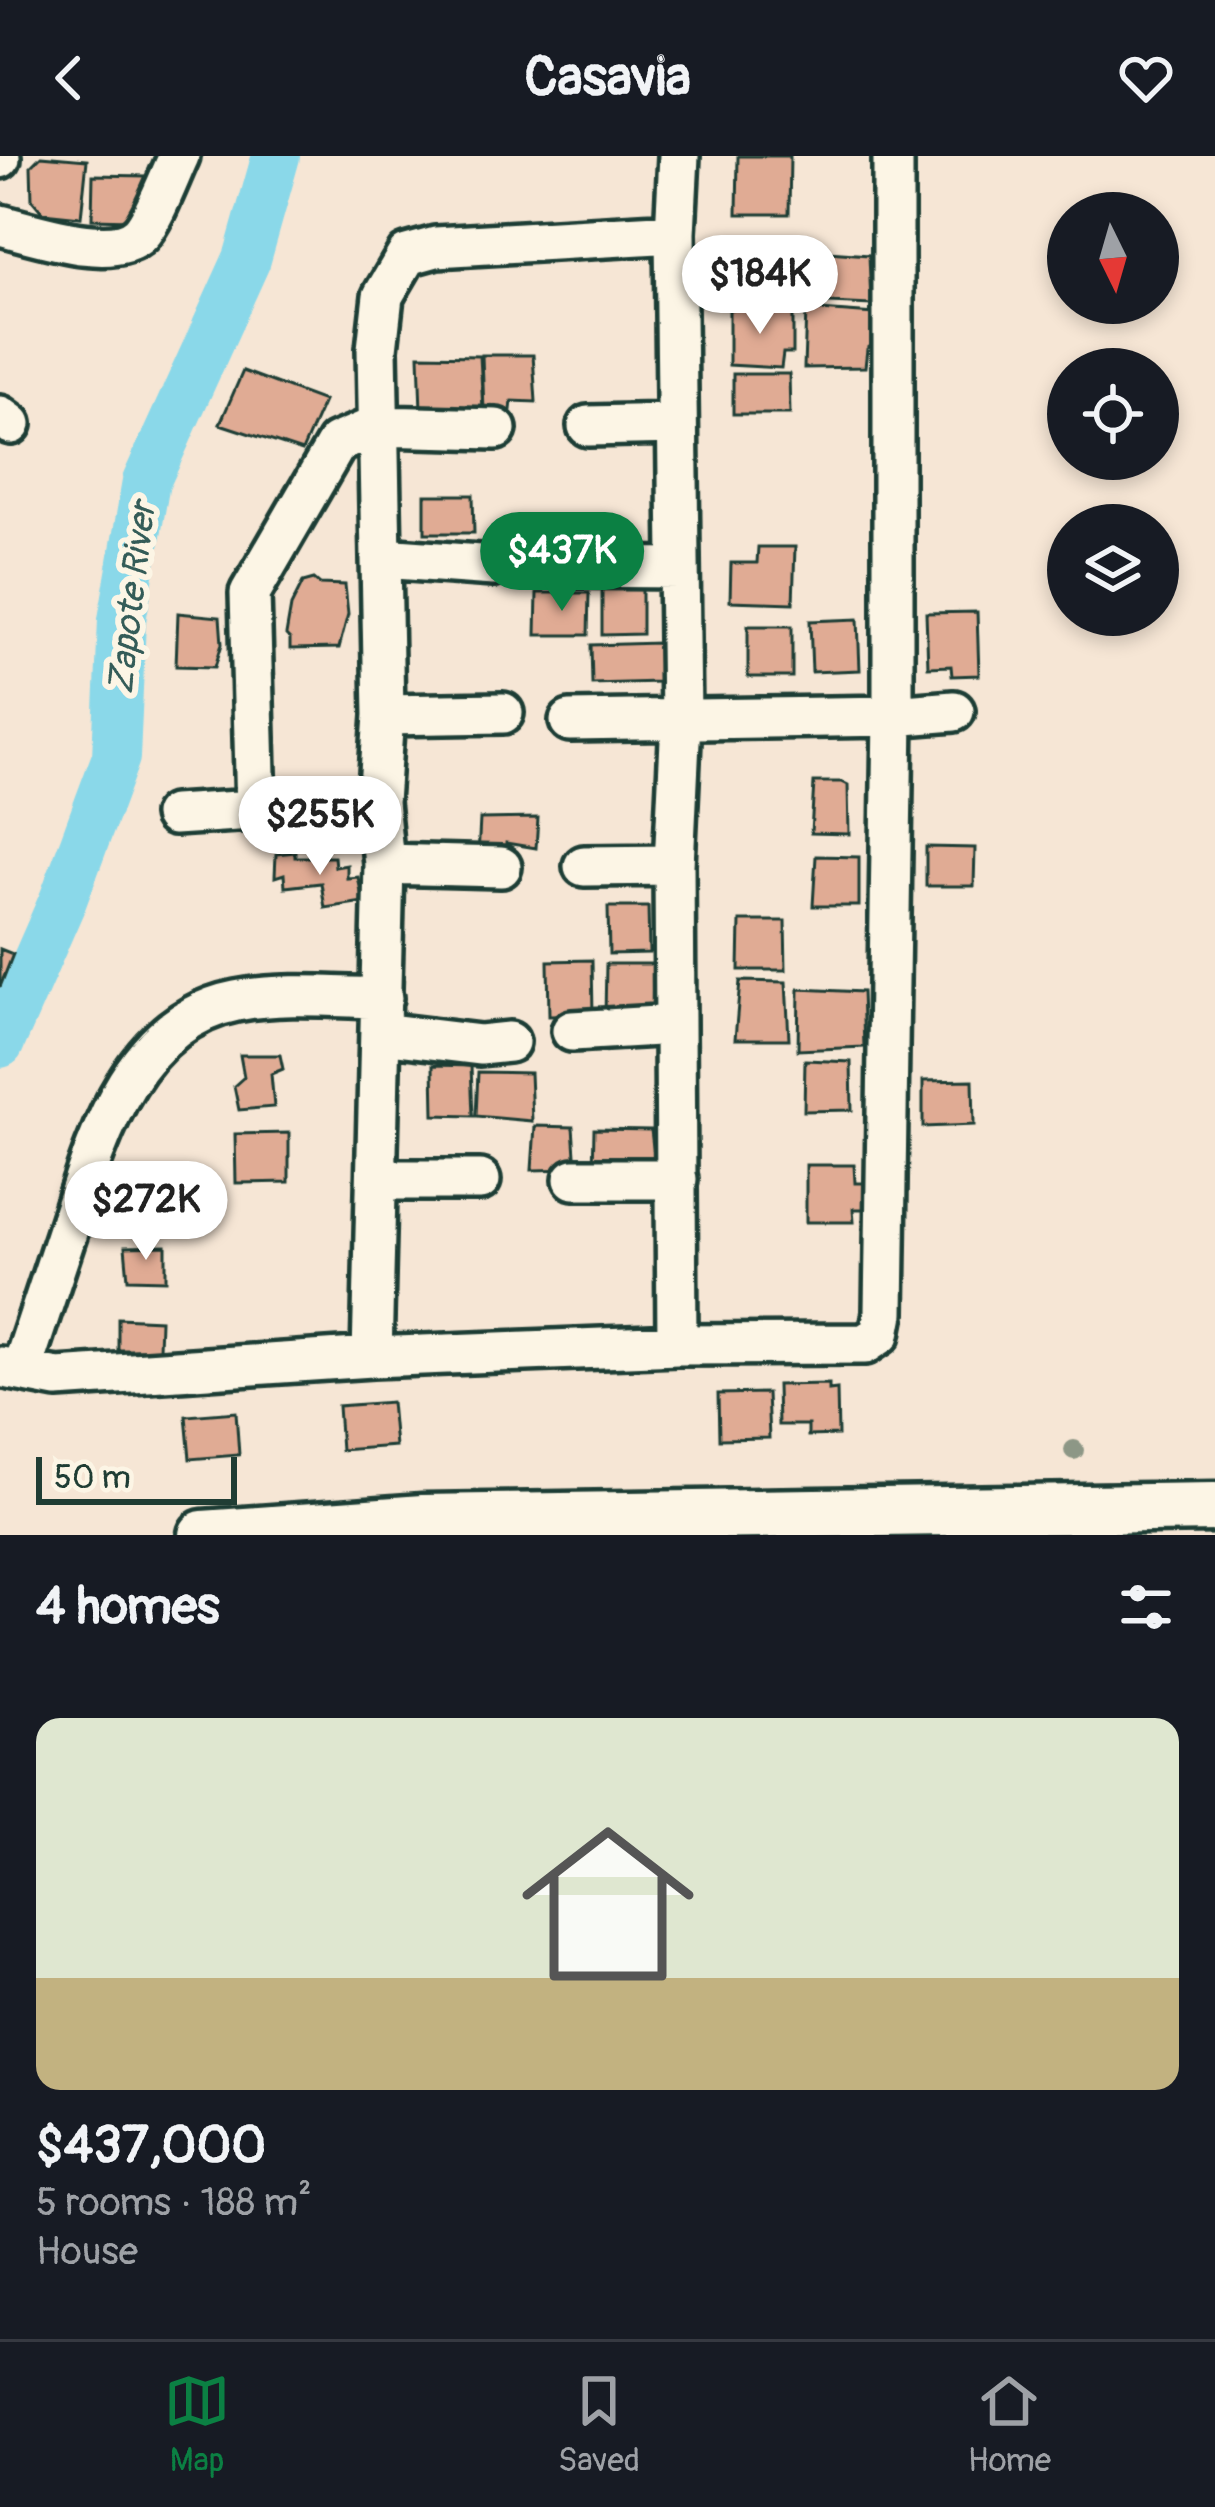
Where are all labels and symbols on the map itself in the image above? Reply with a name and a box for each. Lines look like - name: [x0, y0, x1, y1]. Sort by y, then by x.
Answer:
- north arrow: [1047, 192, 1179, 324]
- pin: $184K: [676, 235, 844, 337]
- water label: Zapote River: [98, 495, 167, 696]
- pin: $437K: [478, 512, 646, 614]
- pin: $255K: [236, 776, 404, 878]
- pin: $272K: [62, 1161, 230, 1263]
- scale bar: [36, 1451, 237, 1504]

